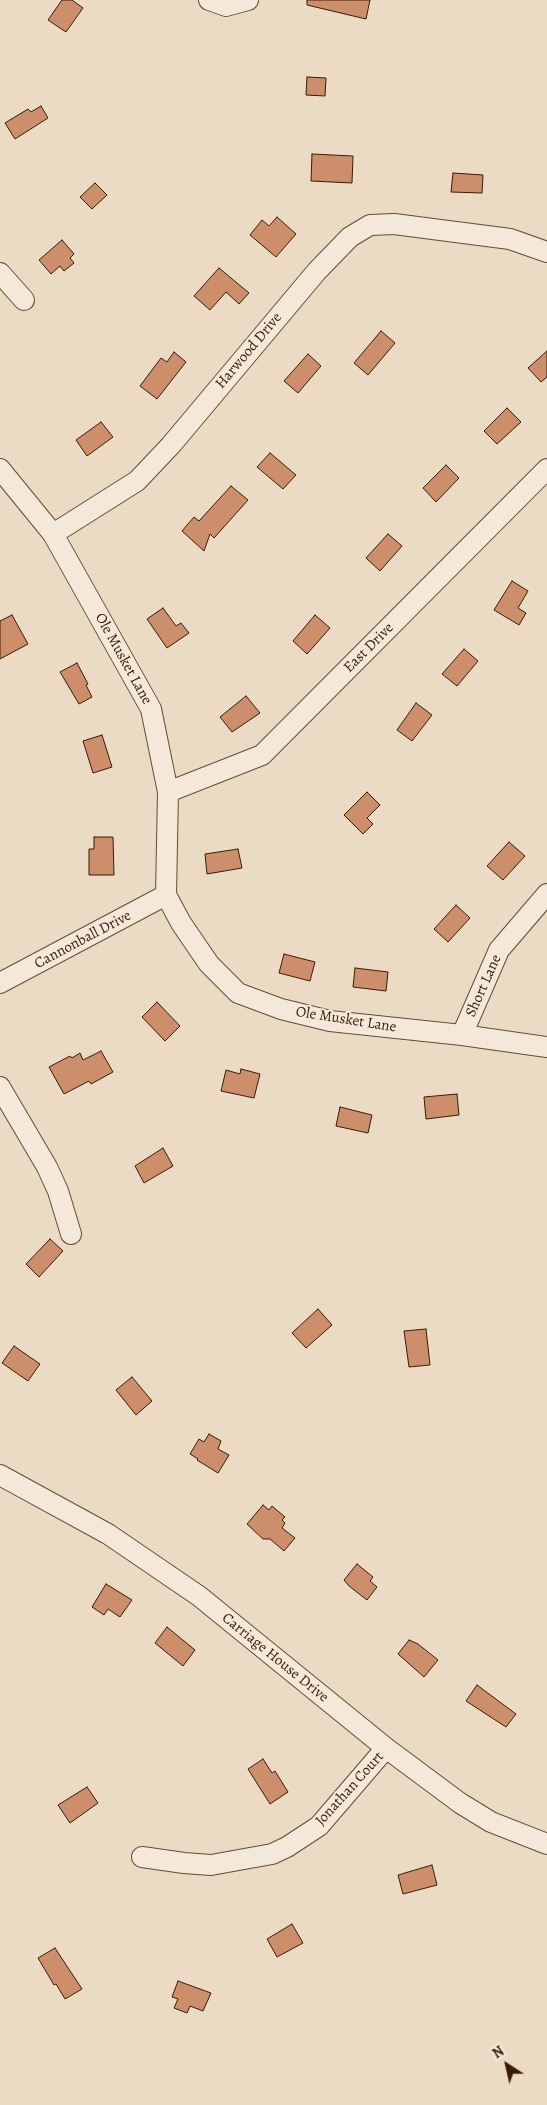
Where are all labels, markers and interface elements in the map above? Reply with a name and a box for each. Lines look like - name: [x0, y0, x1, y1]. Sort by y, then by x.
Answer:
- street label: Harwood Drive: [212, 309, 286, 393]
- street label: Ole Musket Lane: [90, 610, 156, 708]
- street label: East Drive: [340, 619, 398, 677]
- street label: Cannonball Drive: [31, 907, 135, 973]
- street label: Short Lane: [462, 952, 506, 1020]
- street label: Ole Musket Lane: [294, 1003, 398, 1037]
- street label: Carriage House Drive: [218, 1609, 332, 1707]
- street label: Jonathan Court: [312, 1748, 388, 1830]
- north arrow: [482, 2040, 532, 2090]
- text: N: [488, 2042, 508, 2063]

